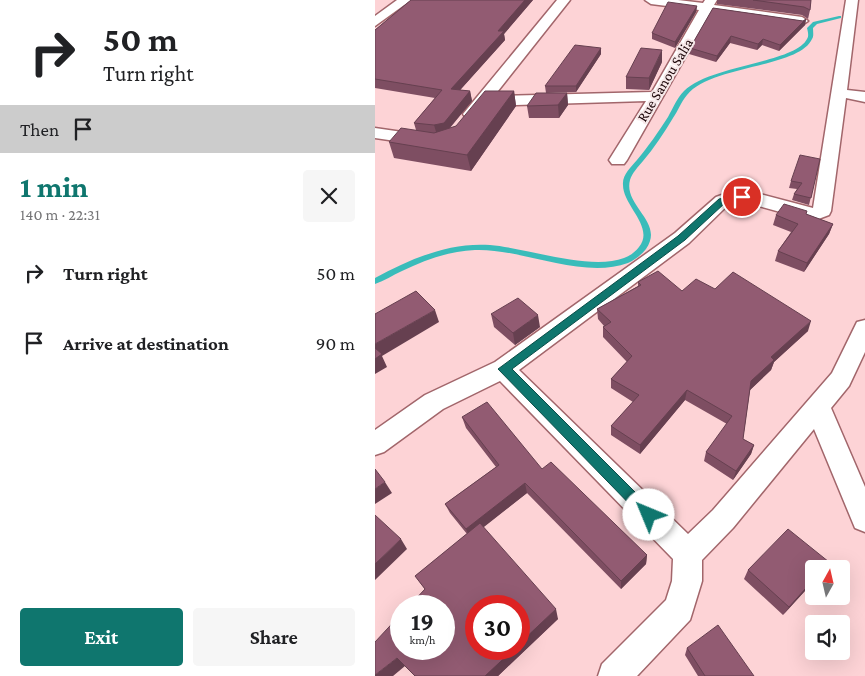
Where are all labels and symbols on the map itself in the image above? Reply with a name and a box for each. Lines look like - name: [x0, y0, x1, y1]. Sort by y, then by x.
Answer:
- street label: Rue Sanou Salia: [634, 35, 696, 125]
- pin: [721, 176, 763, 218]
- position arrow: [622, 488, 674, 540]
- north arrow: [805, 560, 850, 605]
- speed limit sign: 30: [465, 595, 530, 660]

